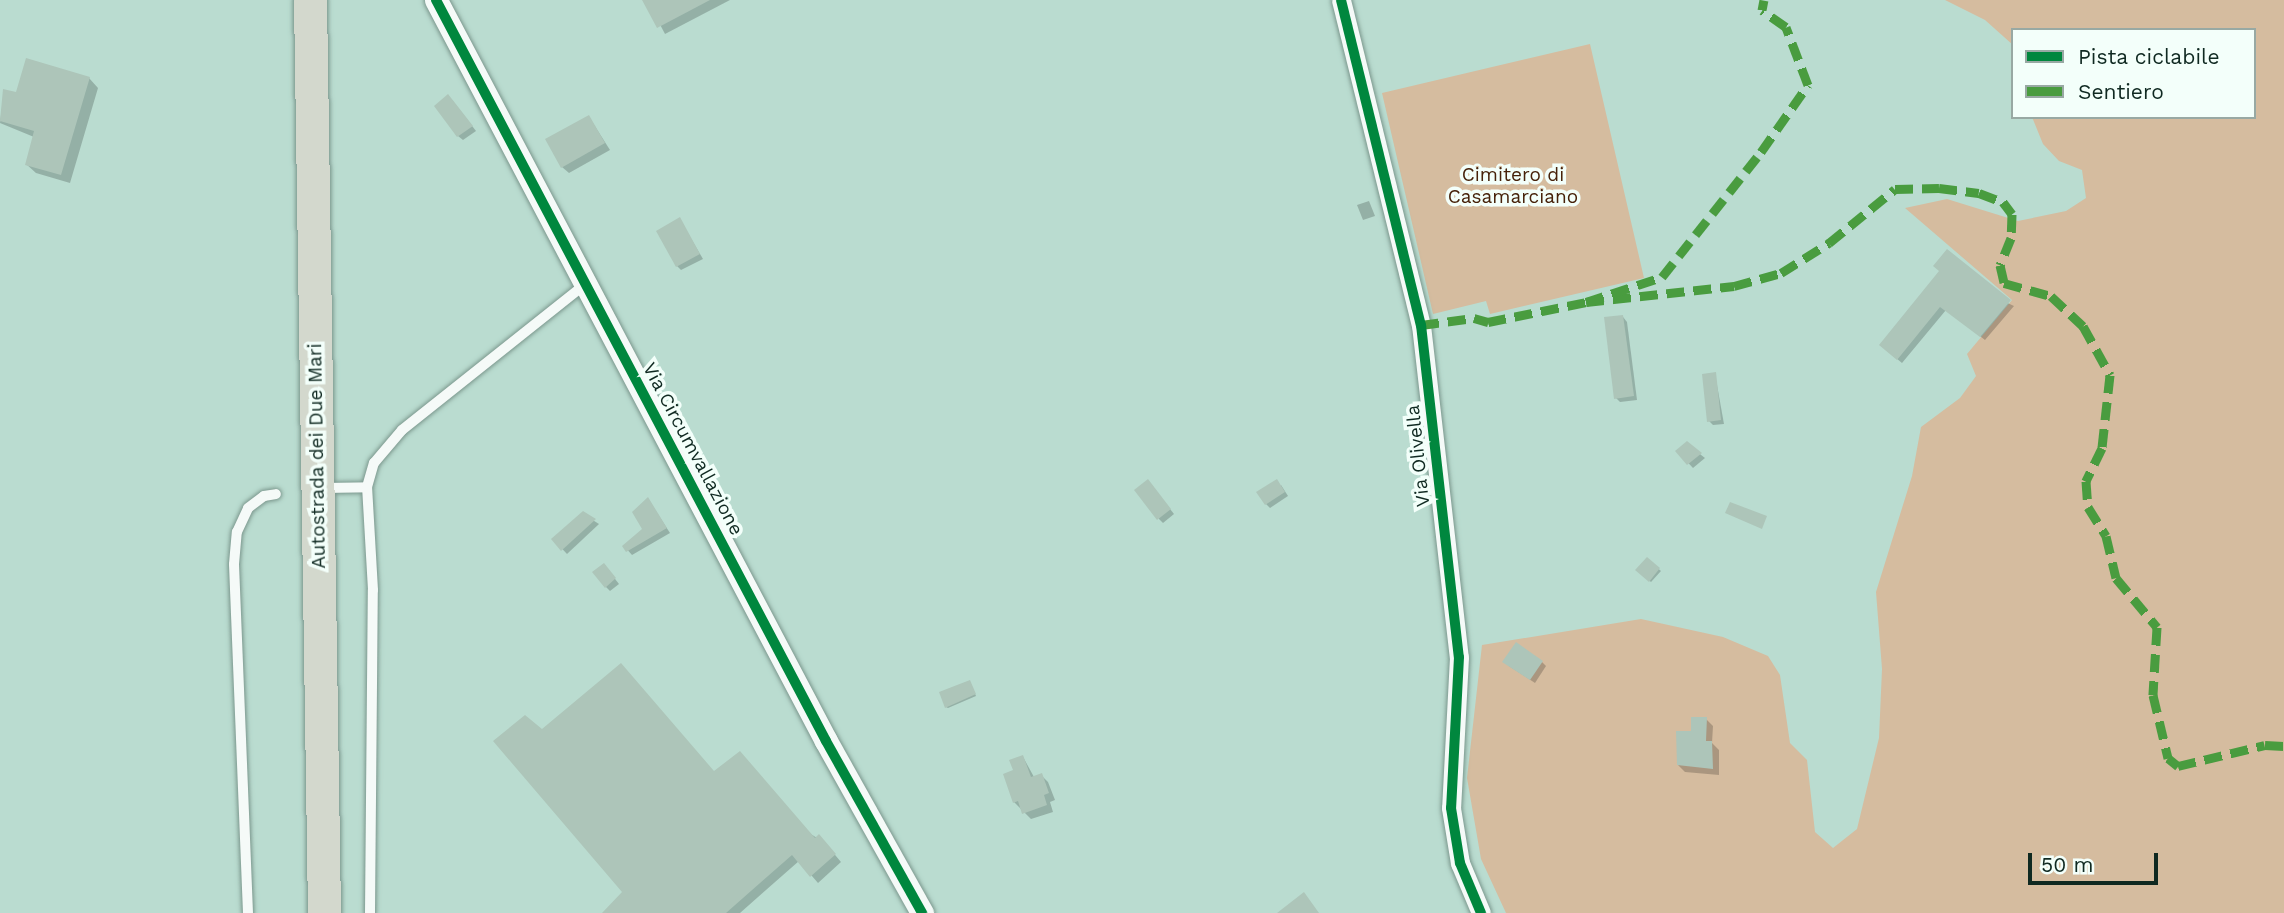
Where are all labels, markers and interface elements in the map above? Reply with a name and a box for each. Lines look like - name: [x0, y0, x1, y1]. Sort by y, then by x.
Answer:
- legend: [2011, 28, 2256, 119]
- text: Pista ciclabile: [2078, 44, 2220, 69]
- text: Sentiero: [2078, 79, 2164, 104]
- park label: Cimitero di Casamarciano: [1448, 164, 1578, 208]
- street label: Autostrada dei Due Mari: [304, 343, 330, 569]
- street label: Via Circumvallazione: [638, 359, 748, 539]
- street label: Via Olivella: [1401, 404, 1435, 508]
- scale bar: [2032, 839, 2162, 883]
- text: 50 m: [2041, 852, 2093, 877]

